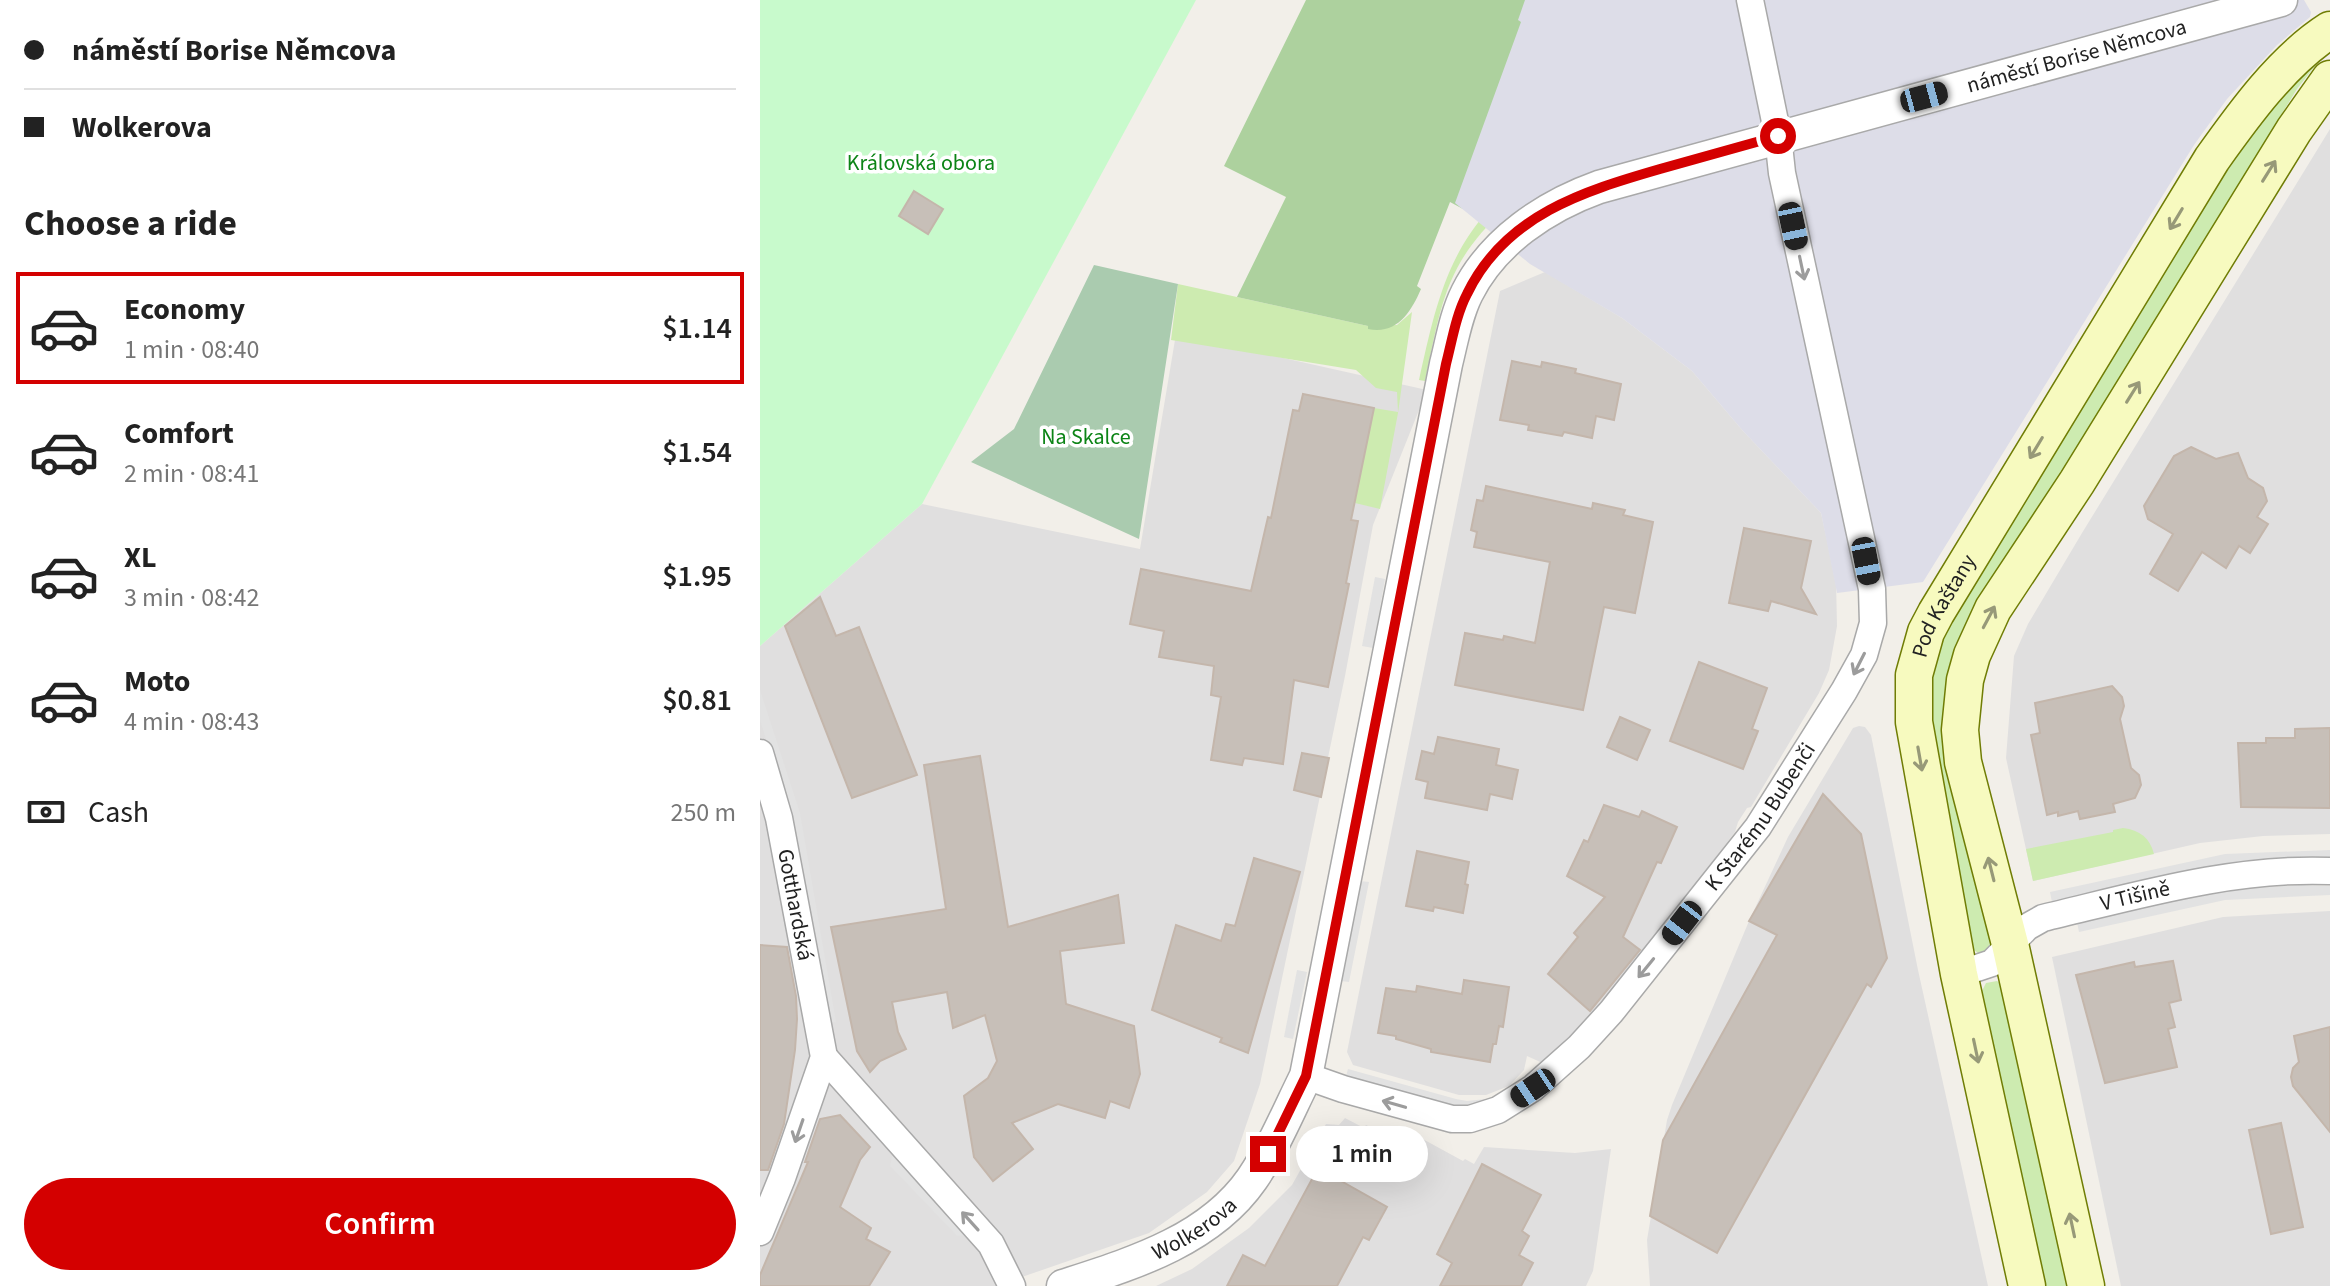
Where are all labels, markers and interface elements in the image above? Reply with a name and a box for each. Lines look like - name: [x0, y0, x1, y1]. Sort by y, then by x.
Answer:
- street label: náměstí Borise Němcova: [1963, 11, 2190, 101]
- text: náměstí Borise Němcova: [72, 29, 396, 72]
- car: [1898, 79, 1950, 115]
- text: Wolkerova: [72, 106, 212, 149]
- route start: [1760, 118, 1796, 154]
- park label: Královská obora: [847, 147, 995, 179]
- one-way arrow: [2261, 160, 2277, 183]
- text: Choose a ride: [24, 198, 237, 249]
- car: [1776, 200, 1810, 252]
- one-way arrow: [2168, 207, 2184, 230]
- one-way arrow: [1795, 254, 1810, 280]
- text: Economy: [124, 288, 245, 331]
- icon: car: [28, 292, 100, 364]
- text: $1.14: [662, 307, 732, 350]
- text: 1 min · 08:40: [124, 331, 259, 368]
- one-way arrow: [2125, 381, 2141, 404]
- text: Comfort: [124, 412, 234, 455]
- icon: car: [28, 416, 100, 488]
- park label: Na Skalce: [1041, 421, 1131, 453]
- text: $1.54: [662, 431, 732, 474]
- one-way arrow: [2028, 436, 2044, 459]
- text: 2 min · 08:41: [124, 455, 259, 492]
- car: [1850, 535, 1882, 587]
- text: XL: [124, 536, 157, 579]
- icon: car: [28, 540, 100, 612]
- street label: Pod Kaštany: [1904, 547, 1985, 661]
- text: $1.95: [662, 555, 732, 598]
- text: 3 min · 08:42: [124, 579, 259, 616]
- one-way arrow: [1981, 606, 1997, 630]
- one-way arrow: [1850, 651, 1866, 675]
- text: Moto: [124, 660, 190, 703]
- icon: car: [28, 664, 100, 736]
- text: $0.81: [662, 679, 732, 722]
- text: 4 min · 08:43: [124, 703, 259, 740]
- street label: K Starému Bubenči: [1697, 736, 1823, 898]
- one-way arrow: [1914, 746, 1929, 771]
- icon: cash: [24, 790, 68, 834]
- text: Cash: [88, 791, 149, 834]
- text: 250 m: [670, 794, 736, 831]
- street label: Gotthardská: [769, 846, 822, 963]
- one-way arrow: [1983, 856, 1998, 882]
- street label: V Tišině: [2097, 872, 2173, 919]
- car: [1658, 897, 1706, 949]
- one-way arrow: [1637, 957, 1655, 978]
- one-way arrow: [1969, 1037, 1984, 1063]
- car: [1506, 1065, 1560, 1111]
- one-way arrow: [1382, 1096, 1407, 1110]
- one-way arrow: [790, 1118, 805, 1143]
- callout: 1 min: [1296, 1126, 1428, 1182]
- text: 1 min: [1331, 1135, 1393, 1172]
- route end: [1250, 1136, 1286, 1172]
- button: Confirm: [24, 1178, 736, 1270]
- street label: Wolkerova: [1146, 1190, 1245, 1268]
- one-way arrow: [962, 1211, 980, 1231]
- one-way arrow: [2064, 1212, 2079, 1238]

